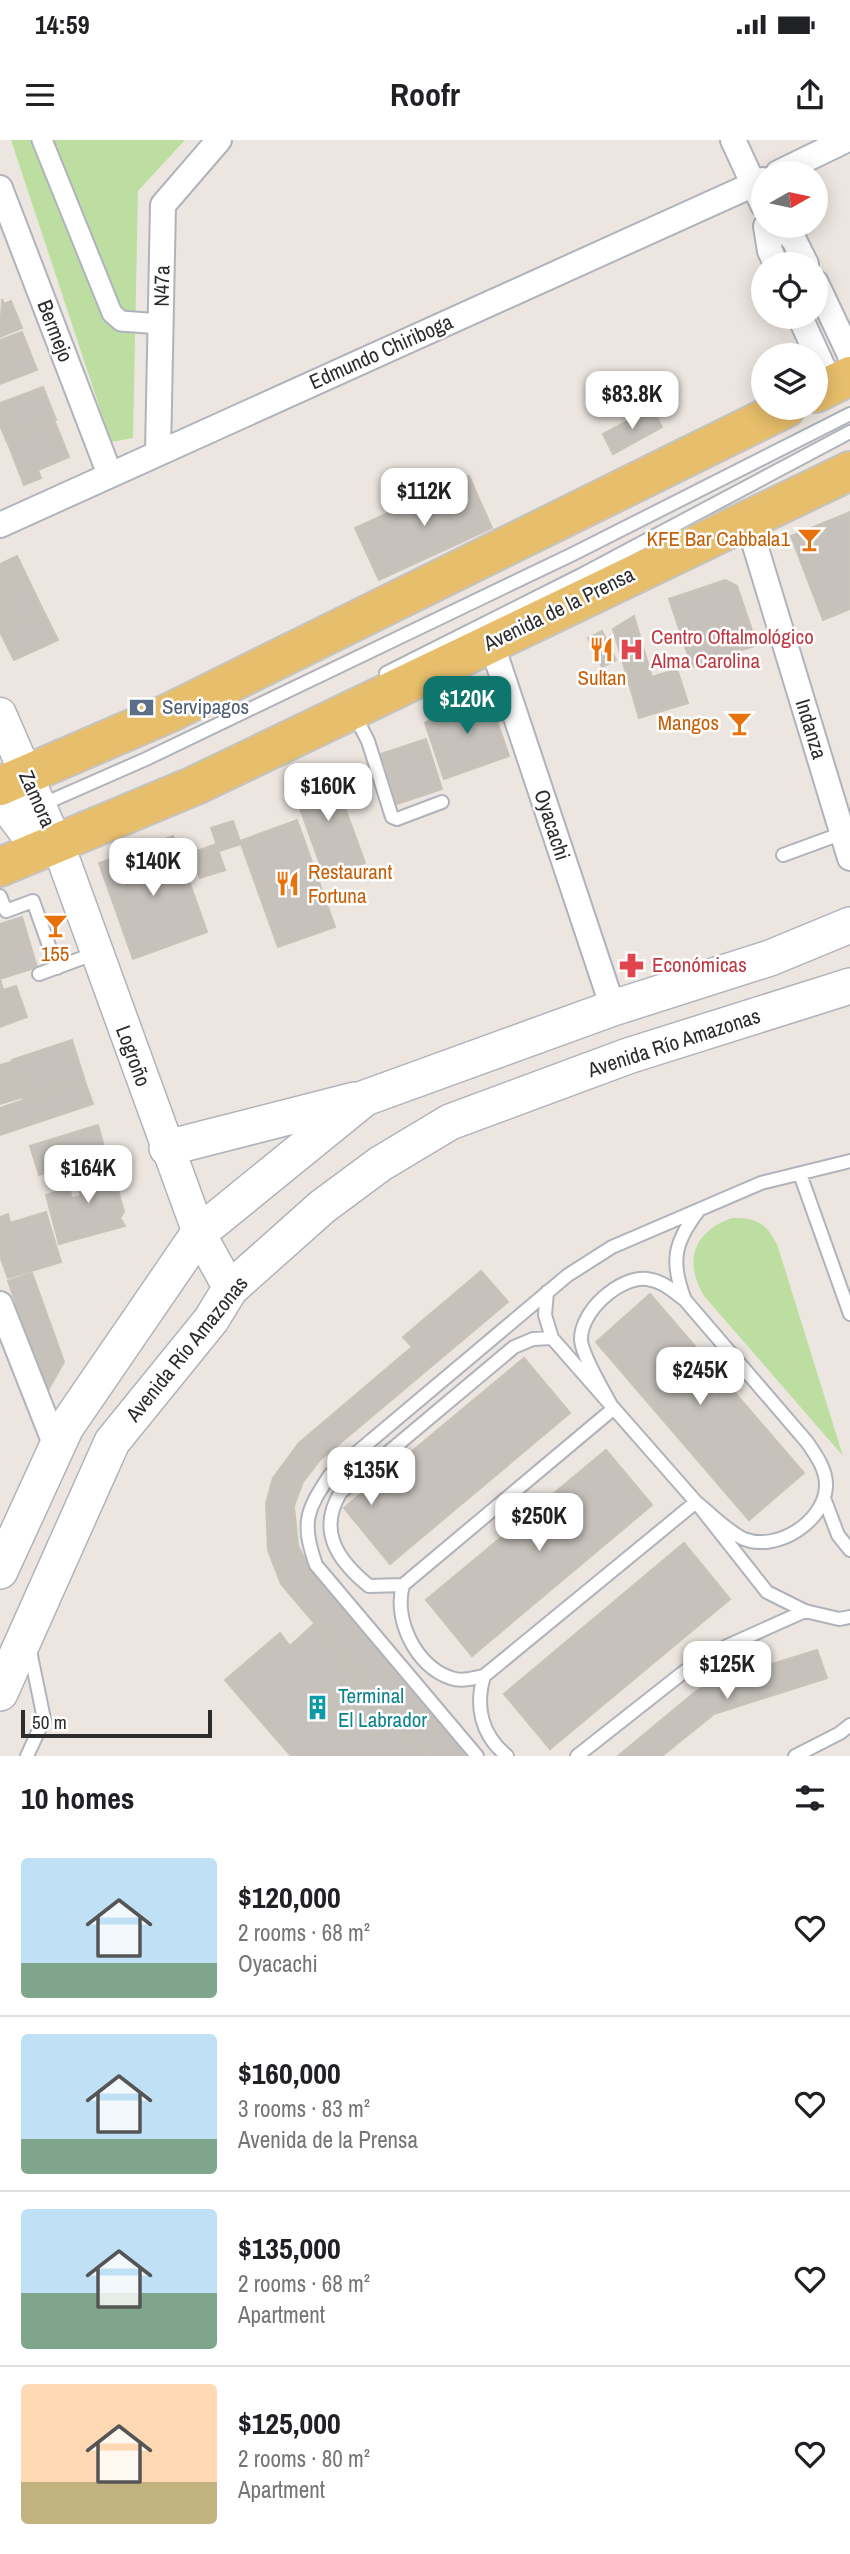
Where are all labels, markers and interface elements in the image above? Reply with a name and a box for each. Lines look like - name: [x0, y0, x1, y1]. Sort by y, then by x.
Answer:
- text: 14:59: [35, 7, 90, 42]
- text: Roofr: [390, 73, 460, 116]
- icon: menu: [21, 76, 59, 114]
- icon: share: [791, 76, 829, 114]
- north arrow: [751, 161, 828, 238]
- map controls: [751, 161, 828, 420]
- button: locate: [751, 252, 828, 329]
- street label: N47a: [147, 265, 176, 307]
- street label: Bermejo: [30, 296, 80, 366]
- street label: Edmundo Chiriboga: [304, 307, 457, 396]
- button: layers: [751, 343, 828, 420]
- pin: $83.8K: [575, 372, 689, 431]
- text: $83.8K: [602, 378, 662, 409]
- pin: $112K: [375, 468, 473, 528]
- text: $112K: [397, 475, 451, 506]
- place label: KFE Bar Cabbala1: [646, 524, 790, 553]
- bar icon: KFE Bar Cabbala1: [796, 525, 824, 553]
- street label: Avenida de la Prensa: [478, 559, 639, 658]
- place label: Centro Oftalmológico Alma Carolina: [650, 622, 814, 675]
- restaurant icon: Sultan: [588, 635, 616, 663]
- hospital icon: Centro Oftalmológico Alma Carolina: [617, 635, 645, 663]
- place label: Sultan: [578, 663, 626, 692]
- pin: $120K: [418, 676, 516, 736]
- text: $120K: [439, 683, 495, 714]
- place label: Servipagos: [162, 692, 249, 721]
- bank icon: Servipagos: [128, 693, 156, 721]
- street label: Indanza: [789, 695, 834, 763]
- place label: Mangos: [658, 708, 719, 737]
- bar icon: Mangos: [725, 709, 753, 737]
- pin: $160K: [279, 764, 377, 823]
- street label: Zamora: [12, 766, 63, 832]
- text: $160K: [300, 770, 356, 801]
- street label: Oyacachi: [527, 786, 578, 864]
- pin: $140K: [104, 838, 202, 898]
- text: $140K: [125, 845, 181, 876]
- place label: Restaurant Fortuna: [308, 857, 392, 910]
- restaurant icon: Restaurant Fortuna: [274, 870, 302, 898]
- bar icon: 155: [41, 911, 69, 939]
- place label: 155: [41, 939, 69, 968]
- place label: Económicas: [652, 950, 747, 979]
- pharmacy icon: Económicas: [618, 951, 646, 979]
- street label: Avenida Río Amazonas: [583, 1001, 764, 1084]
- street label: Logroño: [109, 1021, 158, 1090]
- pin: $164K: [39, 1146, 137, 1205]
- text: $164K: [60, 1152, 116, 1183]
- street label: Avenida Río Amazonas: [118, 1270, 254, 1428]
- pin: $245K: [651, 1348, 749, 1407]
- text: $245K: [672, 1354, 728, 1385]
- pin: $135K: [322, 1448, 420, 1507]
- text: $135K: [343, 1454, 399, 1485]
- pin: $250K: [490, 1494, 588, 1553]
- text: $250K: [511, 1500, 567, 1531]
- pin: $125K: [678, 1642, 776, 1701]
- text: $125K: [699, 1648, 755, 1679]
- place label: Terminal El Labrador: [338, 1681, 427, 1734]
- building icon: Terminal El Labrador: [304, 1694, 332, 1722]
- scale bar: [21, 1707, 212, 1739]
- text: 50 m: [32, 1709, 67, 1735]
- text: 10 homes: [21, 1778, 135, 1818]
- icon: filters: [791, 1779, 829, 1817]
- text: $120,000: [238, 1877, 341, 1917]
- icon: home: [77, 1886, 161, 1970]
- icon: heart: [791, 1909, 829, 1947]
- text: 2 rooms · 68 m²: [238, 1917, 370, 1948]
- text: Oyacachi: [238, 1948, 318, 1979]
- text: $160,000: [238, 2053, 341, 2093]
- icon: home: [77, 2062, 161, 2146]
- icon: heart: [791, 2085, 829, 2123]
- text: 3 rooms · 83 m²: [238, 2093, 370, 2124]
- text: Avenida de la Prensa: [238, 2124, 418, 2155]
- text: $135,000: [238, 2228, 341, 2268]
- icon: home: [77, 2237, 161, 2321]
- icon: heart: [791, 2260, 829, 2298]
- text: 2 rooms · 68 m²: [238, 2268, 370, 2299]
- text: Apartment: [238, 2299, 325, 2330]
- text: $125,000: [238, 2403, 341, 2443]
- icon: home: [77, 2412, 161, 2496]
- icon: heart: [791, 2435, 829, 2473]
- text: 2 rooms · 80 m²: [238, 2443, 370, 2474]
- text: Apartment: [238, 2474, 325, 2505]

